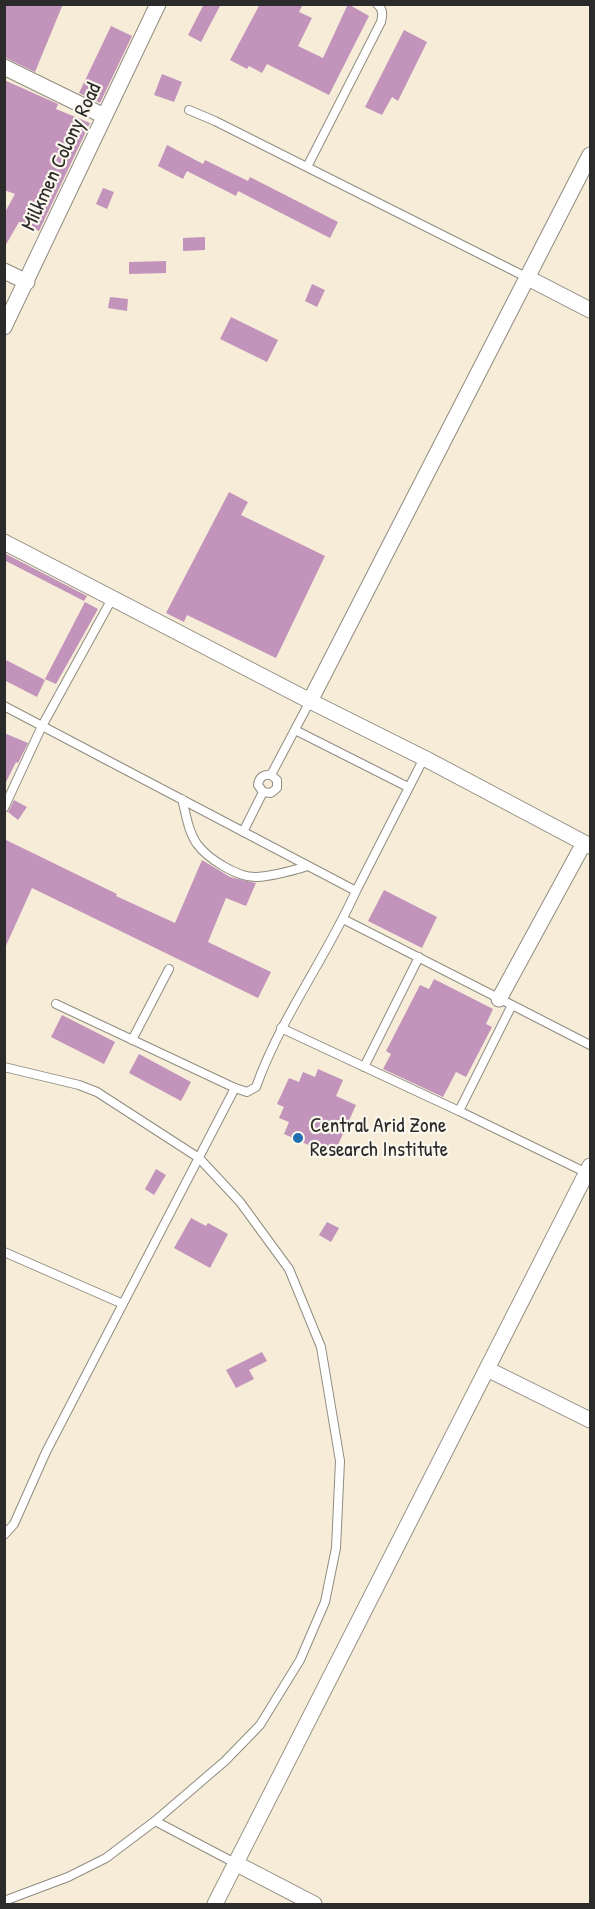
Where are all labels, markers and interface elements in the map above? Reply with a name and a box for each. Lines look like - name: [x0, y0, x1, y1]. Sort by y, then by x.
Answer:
- street label: Milkmen Colony Road: [17, 79, 107, 235]
- place label: Central Arid Zone Research Institute: [310, 1113, 448, 1163]
- marker: Central Arid Zone Research Institute: [291, 1131, 305, 1145]

